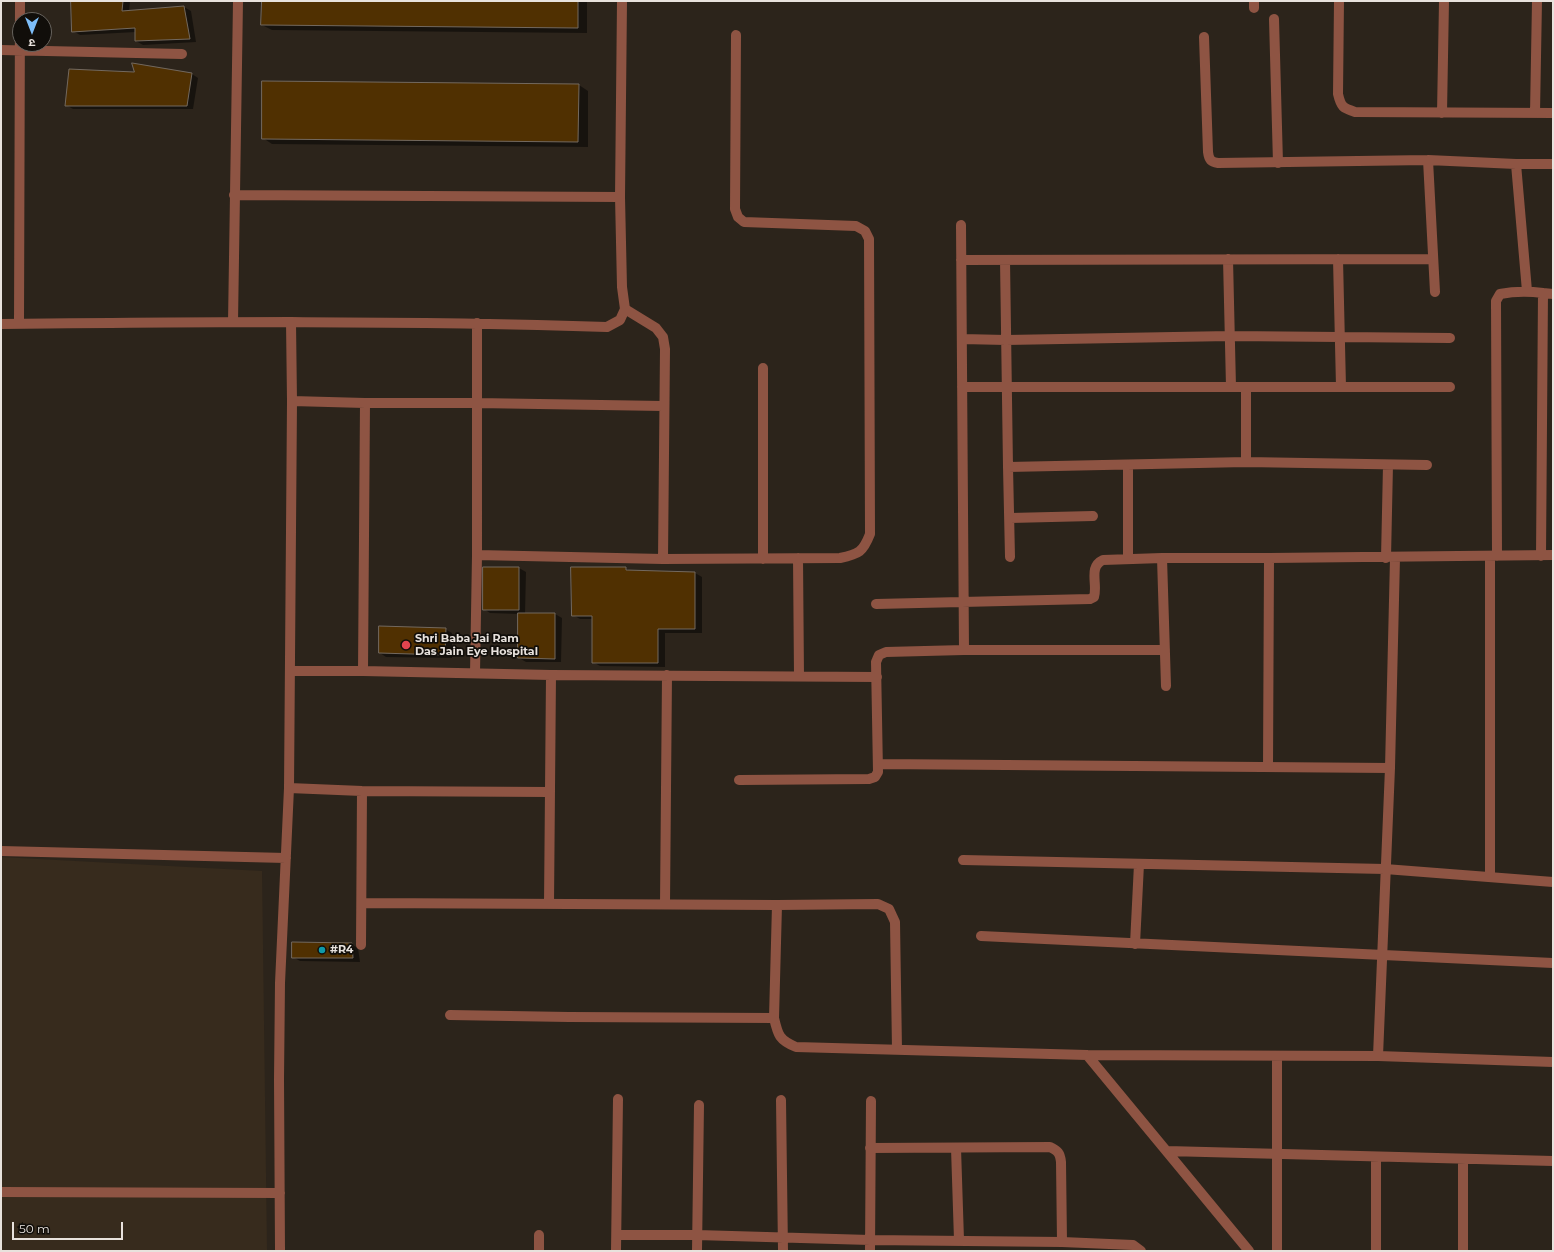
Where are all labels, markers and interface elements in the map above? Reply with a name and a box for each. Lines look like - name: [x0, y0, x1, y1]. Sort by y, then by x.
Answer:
- north arrow: [12, 12, 52, 52]
- text: उ: [29, 36, 35, 50]
- place label: Shri Baba Jai Ram Das Jain Eye Hospital: [415, 632, 538, 658]
- marker: Shri Baba Jai Ram Das Jain Eye Hospital: [400, 639, 412, 651]
- place label: #R4: [330, 943, 353, 957]
- marker: #R4: [317, 945, 327, 955]
- scale bar: [14, 1214, 125, 1240]
- text: 50 m: [19, 1221, 50, 1236]

